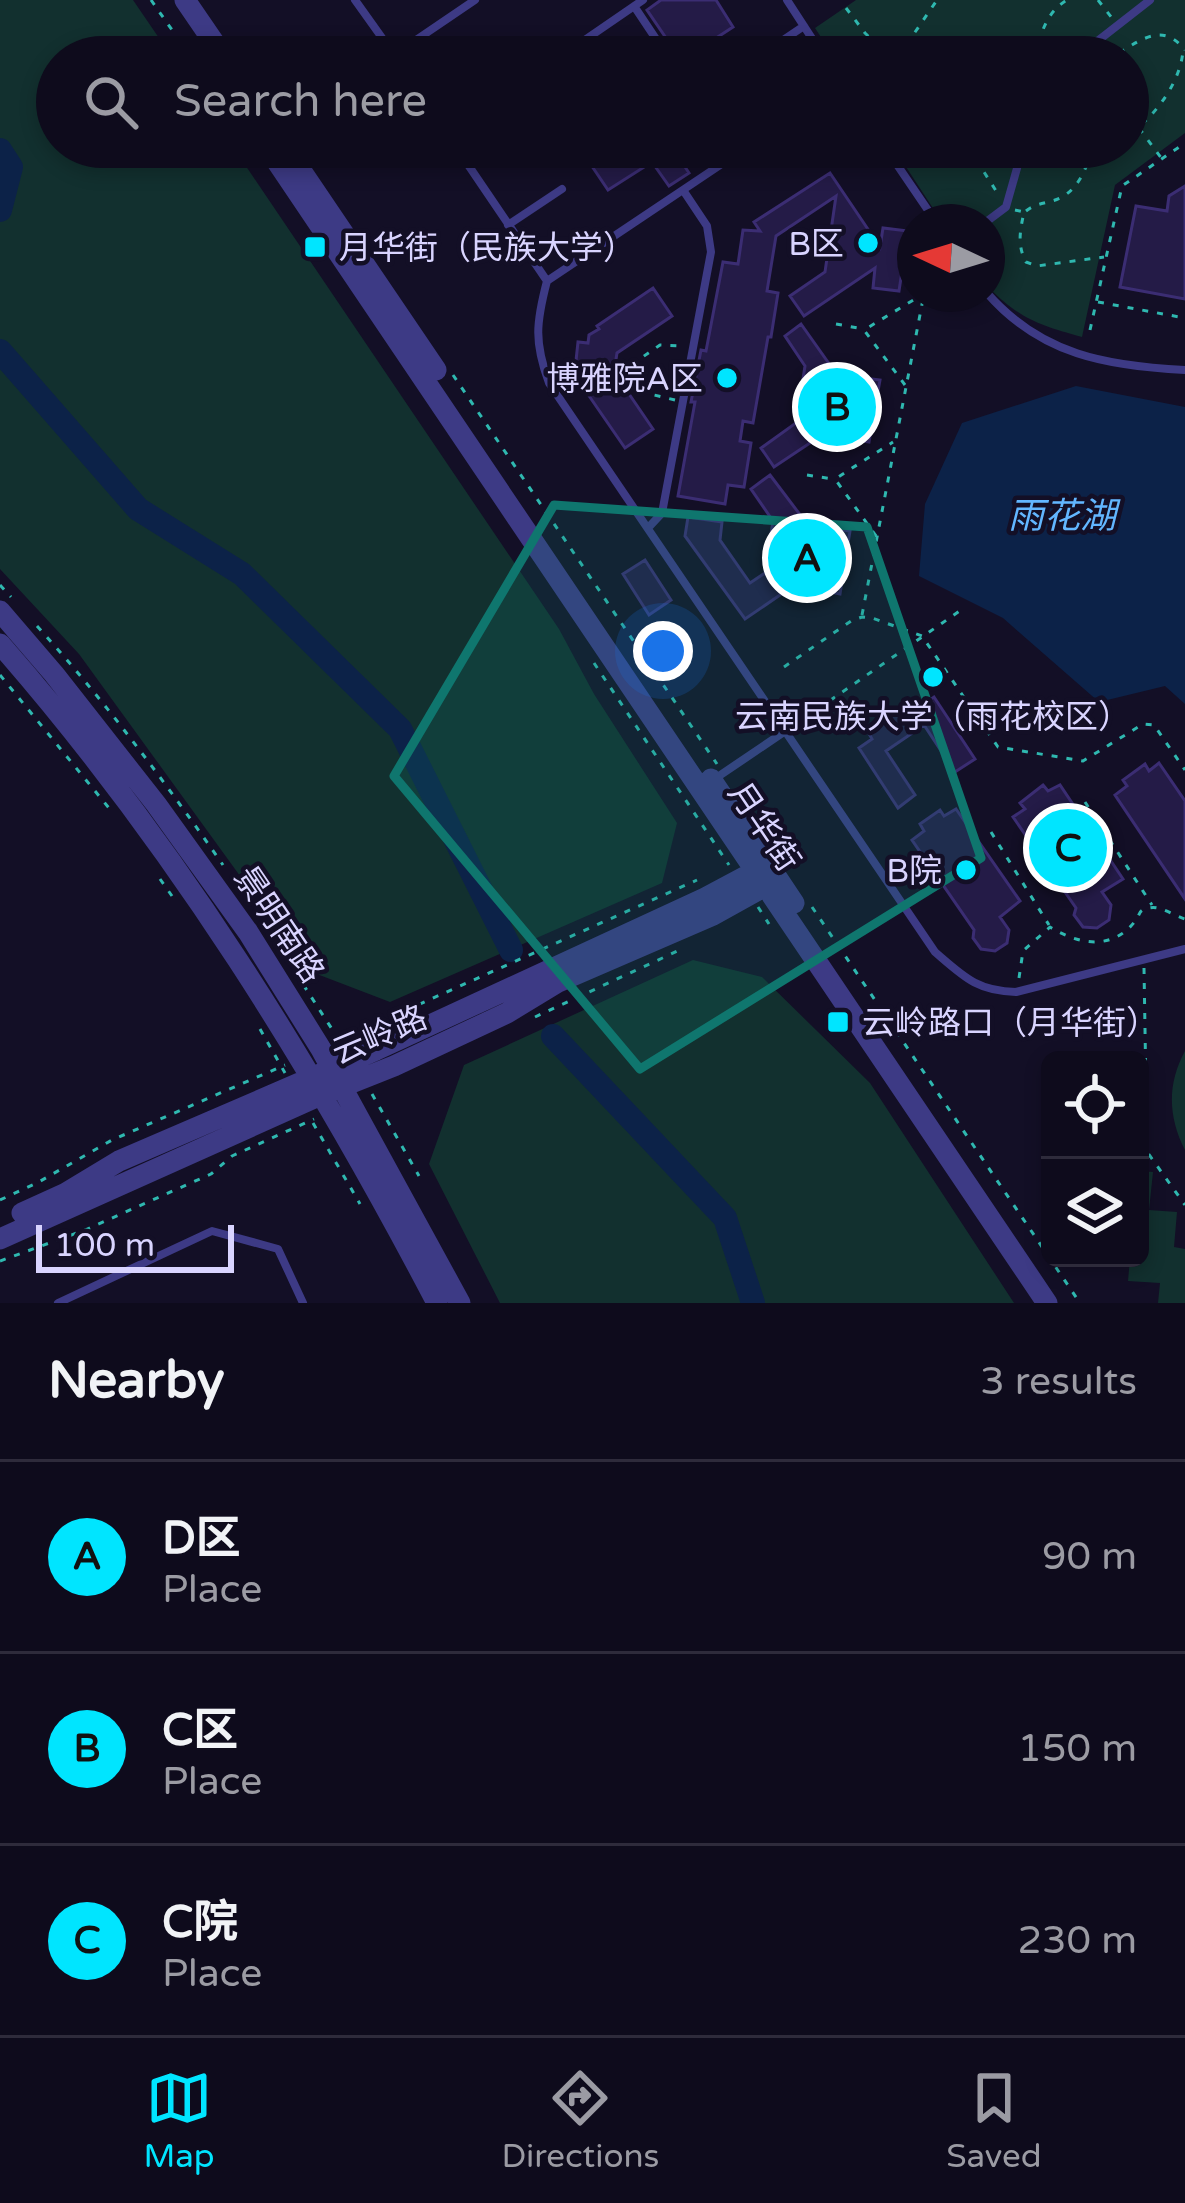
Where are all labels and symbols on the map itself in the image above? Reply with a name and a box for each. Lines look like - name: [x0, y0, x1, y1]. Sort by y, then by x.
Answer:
- north arrow: [897, 204, 1005, 312]
- place label: B区: [788, 225, 844, 264]
- place label: 月华街（民族大学）: [339, 229, 636, 268]
- marker: B区: [855, 230, 881, 256]
- marker: 月华街（民族大学）: [302, 234, 328, 260]
- place label: 博雅院A区: [546, 360, 703, 399]
- pin: B: [798, 362, 876, 452]
- marker: 博雅院A区: [714, 365, 740, 391]
- water label: 雨花湖: [1008, 495, 1121, 538]
- pin: A: [768, 513, 846, 603]
- your location: [633, 621, 693, 681]
- marker: 云南民族大学（雨花校区）: [920, 664, 946, 690]
- place label: 云南民族大学（雨花校区）: [735, 698, 1131, 737]
- street label: 月华街: [720, 775, 808, 879]
- pin: C: [1029, 803, 1107, 893]
- place label: B院: [886, 852, 942, 891]
- marker: B院: [953, 857, 979, 883]
- street label: 景明南路: [226, 859, 332, 990]
- street label: 云岭路: [326, 998, 433, 1073]
- place label: 云岭路口（月华街）: [862, 1004, 1159, 1043]
- marker: 云岭路口（月华街）: [825, 1009, 851, 1035]
- scale bar: [36, 1219, 234, 1272]

